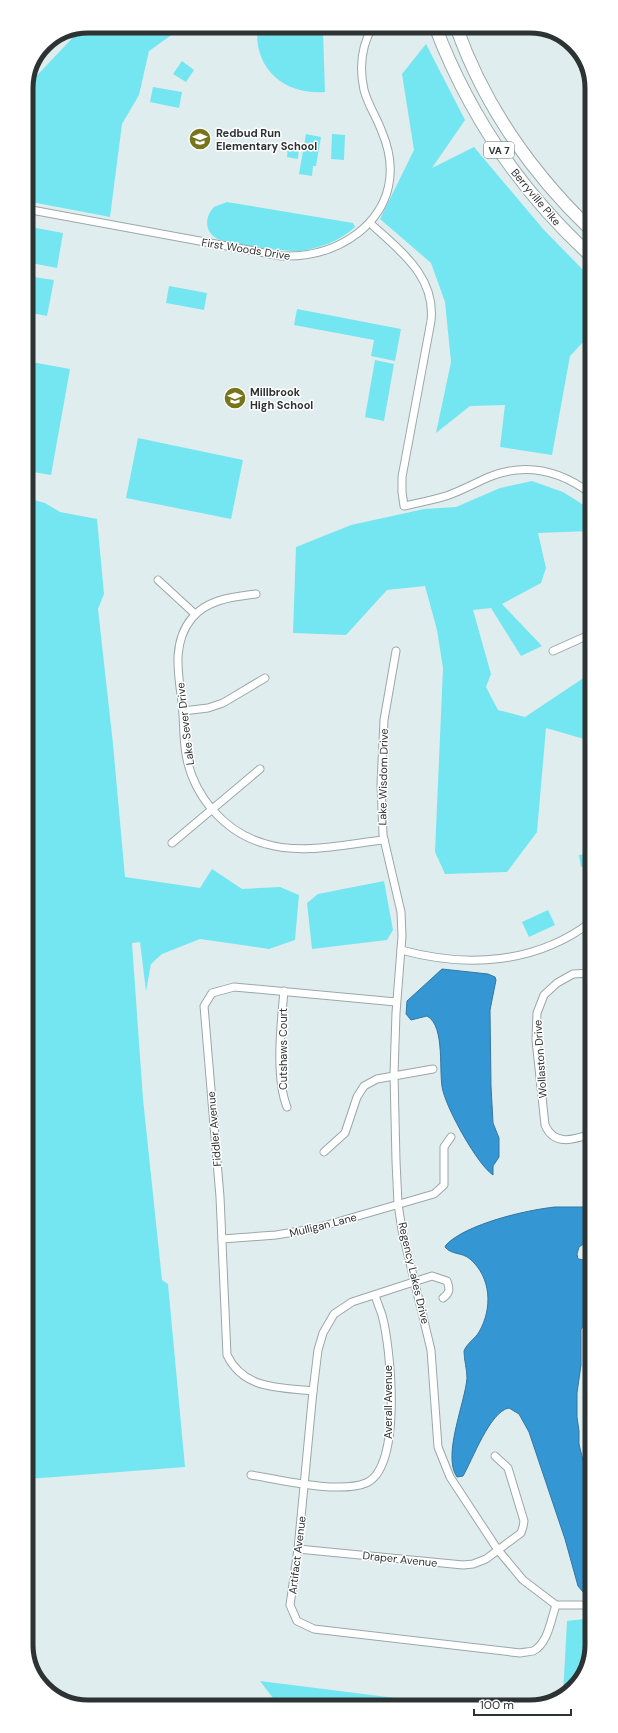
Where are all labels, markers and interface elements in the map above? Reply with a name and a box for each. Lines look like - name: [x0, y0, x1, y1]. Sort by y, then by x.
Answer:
- school or university icon: Redbud Run Elementary School: [187, 126, 213, 152]
- place label: Redbud Run Elementary School: [216, 126, 317, 153]
- road number: VA 7: [484, 142, 514, 158]
- street label: Berryville Pike: [508, 166, 564, 228]
- street label: First Woods Drive: [201, 235, 291, 263]
- school or university icon: Millbrook High School: [222, 385, 248, 411]
- place label: Millbrook High School: [250, 385, 313, 412]
- street label: Lake Sever Drive: [173, 682, 197, 766]
- street label: Lake Wisdom Drive: [375, 728, 391, 826]
- street label: Cutshaws Court: [276, 1008, 290, 1090]
- street label: Wollaston Drive: [530, 1019, 550, 1099]
- street label: Fiddler Avenue: [204, 1091, 224, 1167]
- street label: Mulligan Lane: [288, 1210, 358, 1240]
- street label: Regency Lakes Drive: [395, 1221, 433, 1325]
- street label: Averall Avenue: [381, 1365, 395, 1439]
- street label: Artifact Avenue: [285, 1515, 309, 1595]
- street label: Draper Avenue: [362, 1548, 438, 1570]
- scale bar: [474, 1691, 571, 1717]
- text: 100 m: [480, 1697, 514, 1713]

